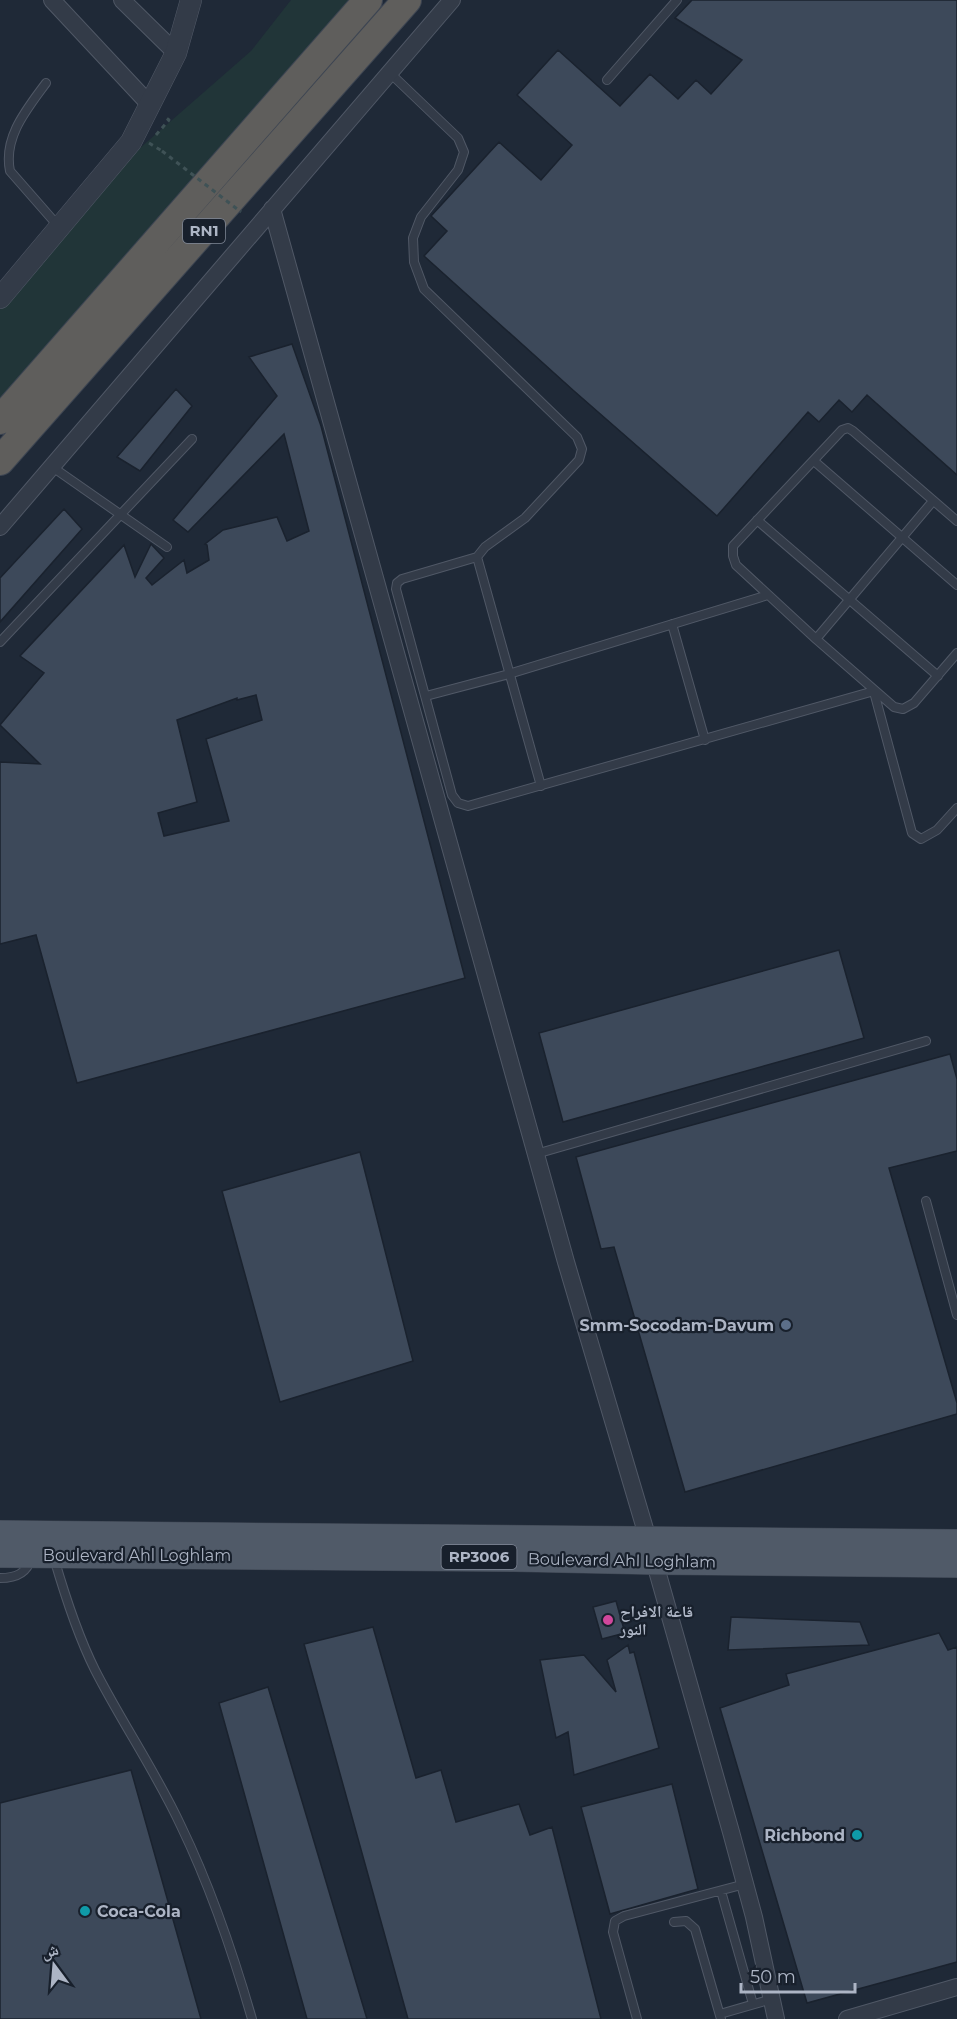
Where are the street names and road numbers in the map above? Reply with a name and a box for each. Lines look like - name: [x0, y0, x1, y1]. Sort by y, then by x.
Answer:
- road number: RN1: [183, 219, 225, 243]
- road number: RP3006: [442, 1545, 516, 1569]
- street label: Boulevard Ahl Loghlam: [43, 1546, 231, 1565]
- street label: Boulevard Ahl Loghlam: [528, 1549, 716, 1572]

